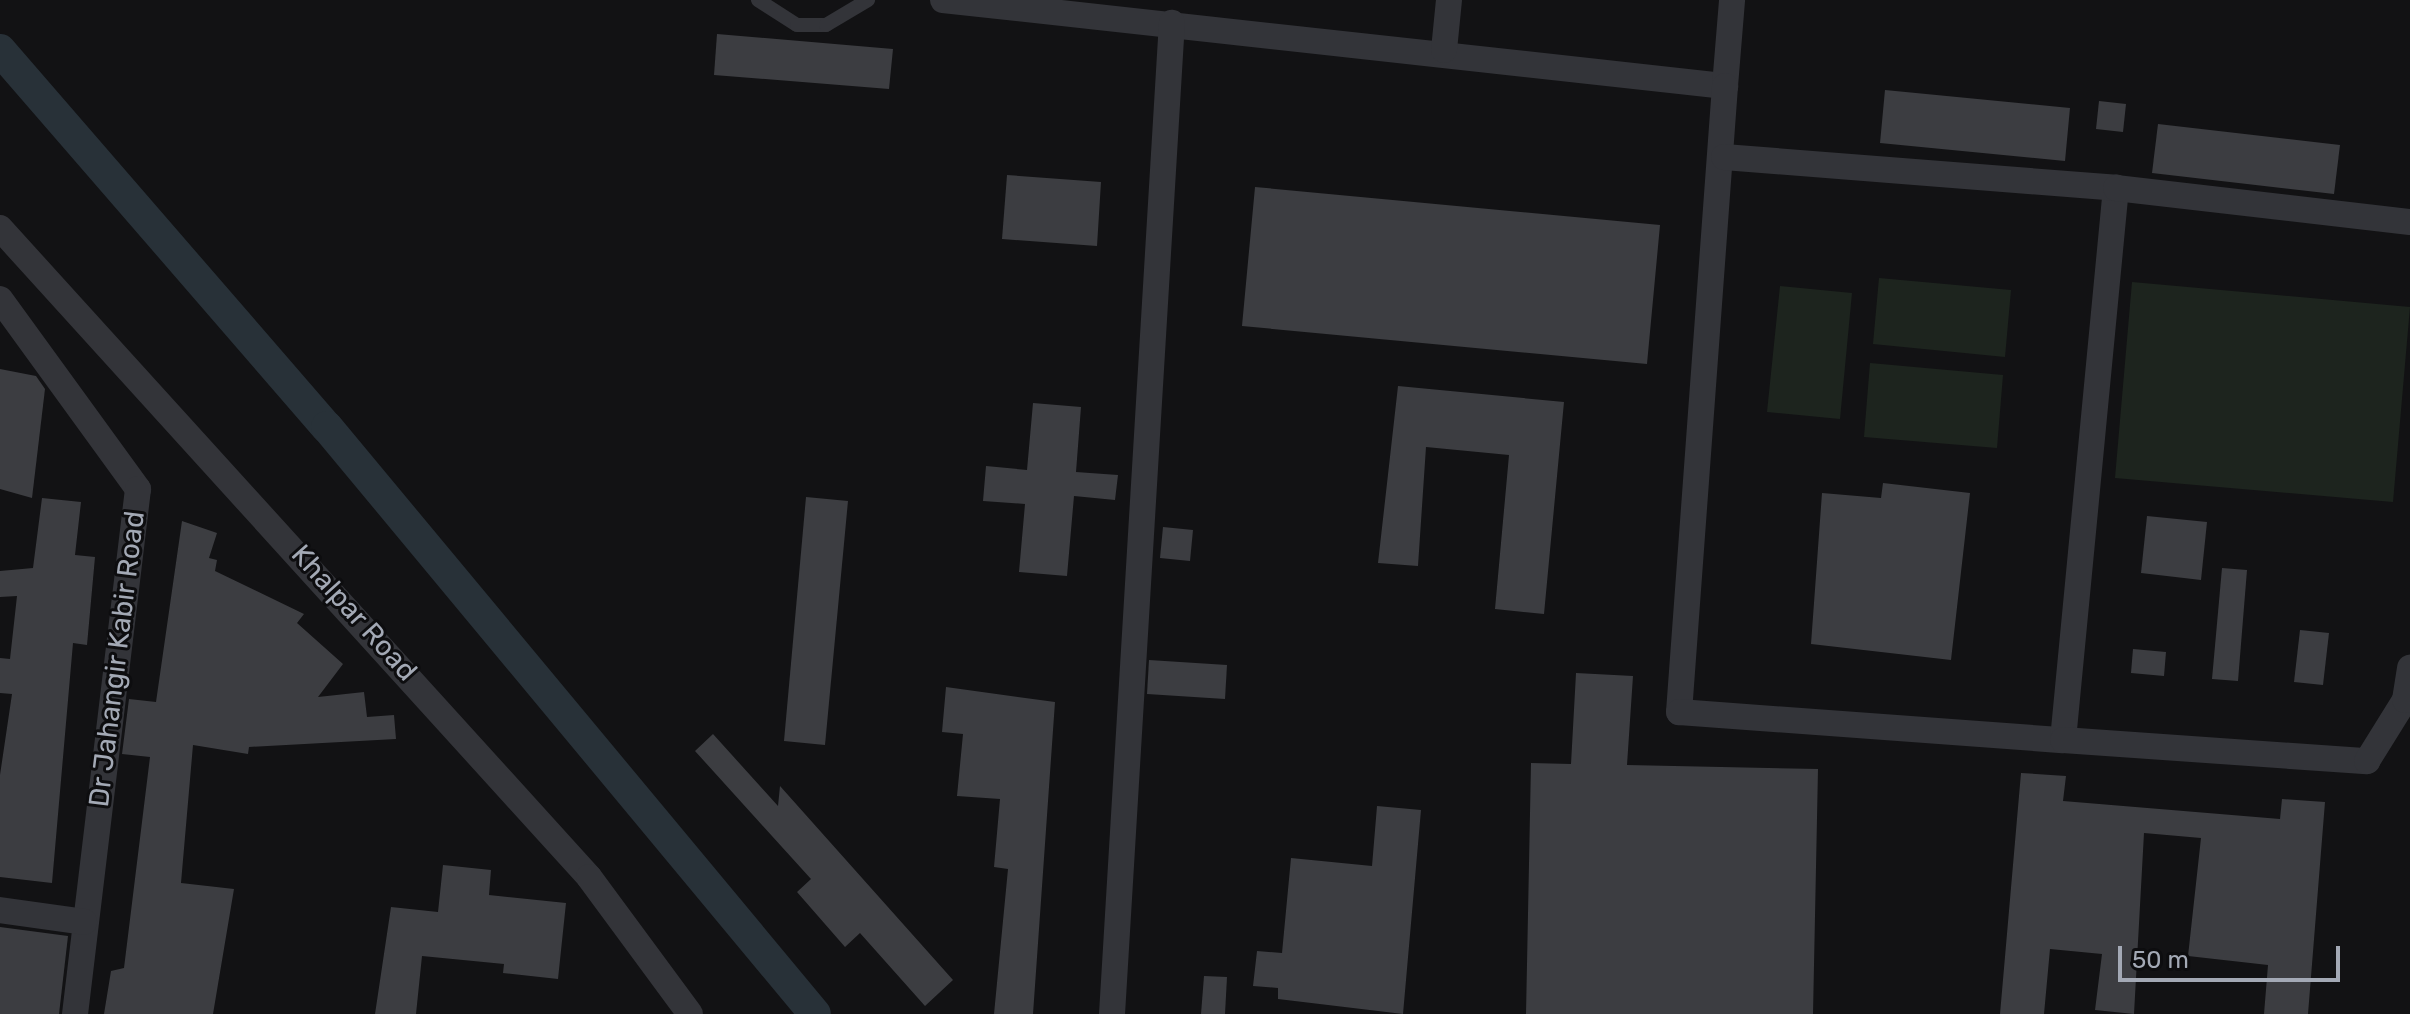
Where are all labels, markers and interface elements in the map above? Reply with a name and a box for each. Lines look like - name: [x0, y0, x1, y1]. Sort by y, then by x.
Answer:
- street label: Dr Jahangir Kabir Road: [82, 508, 152, 810]
- street label: Khalpar Road: [284, 538, 424, 688]
- scale bar: [2122, 930, 2344, 980]
- text: 50 m: [2132, 946, 2189, 974]

